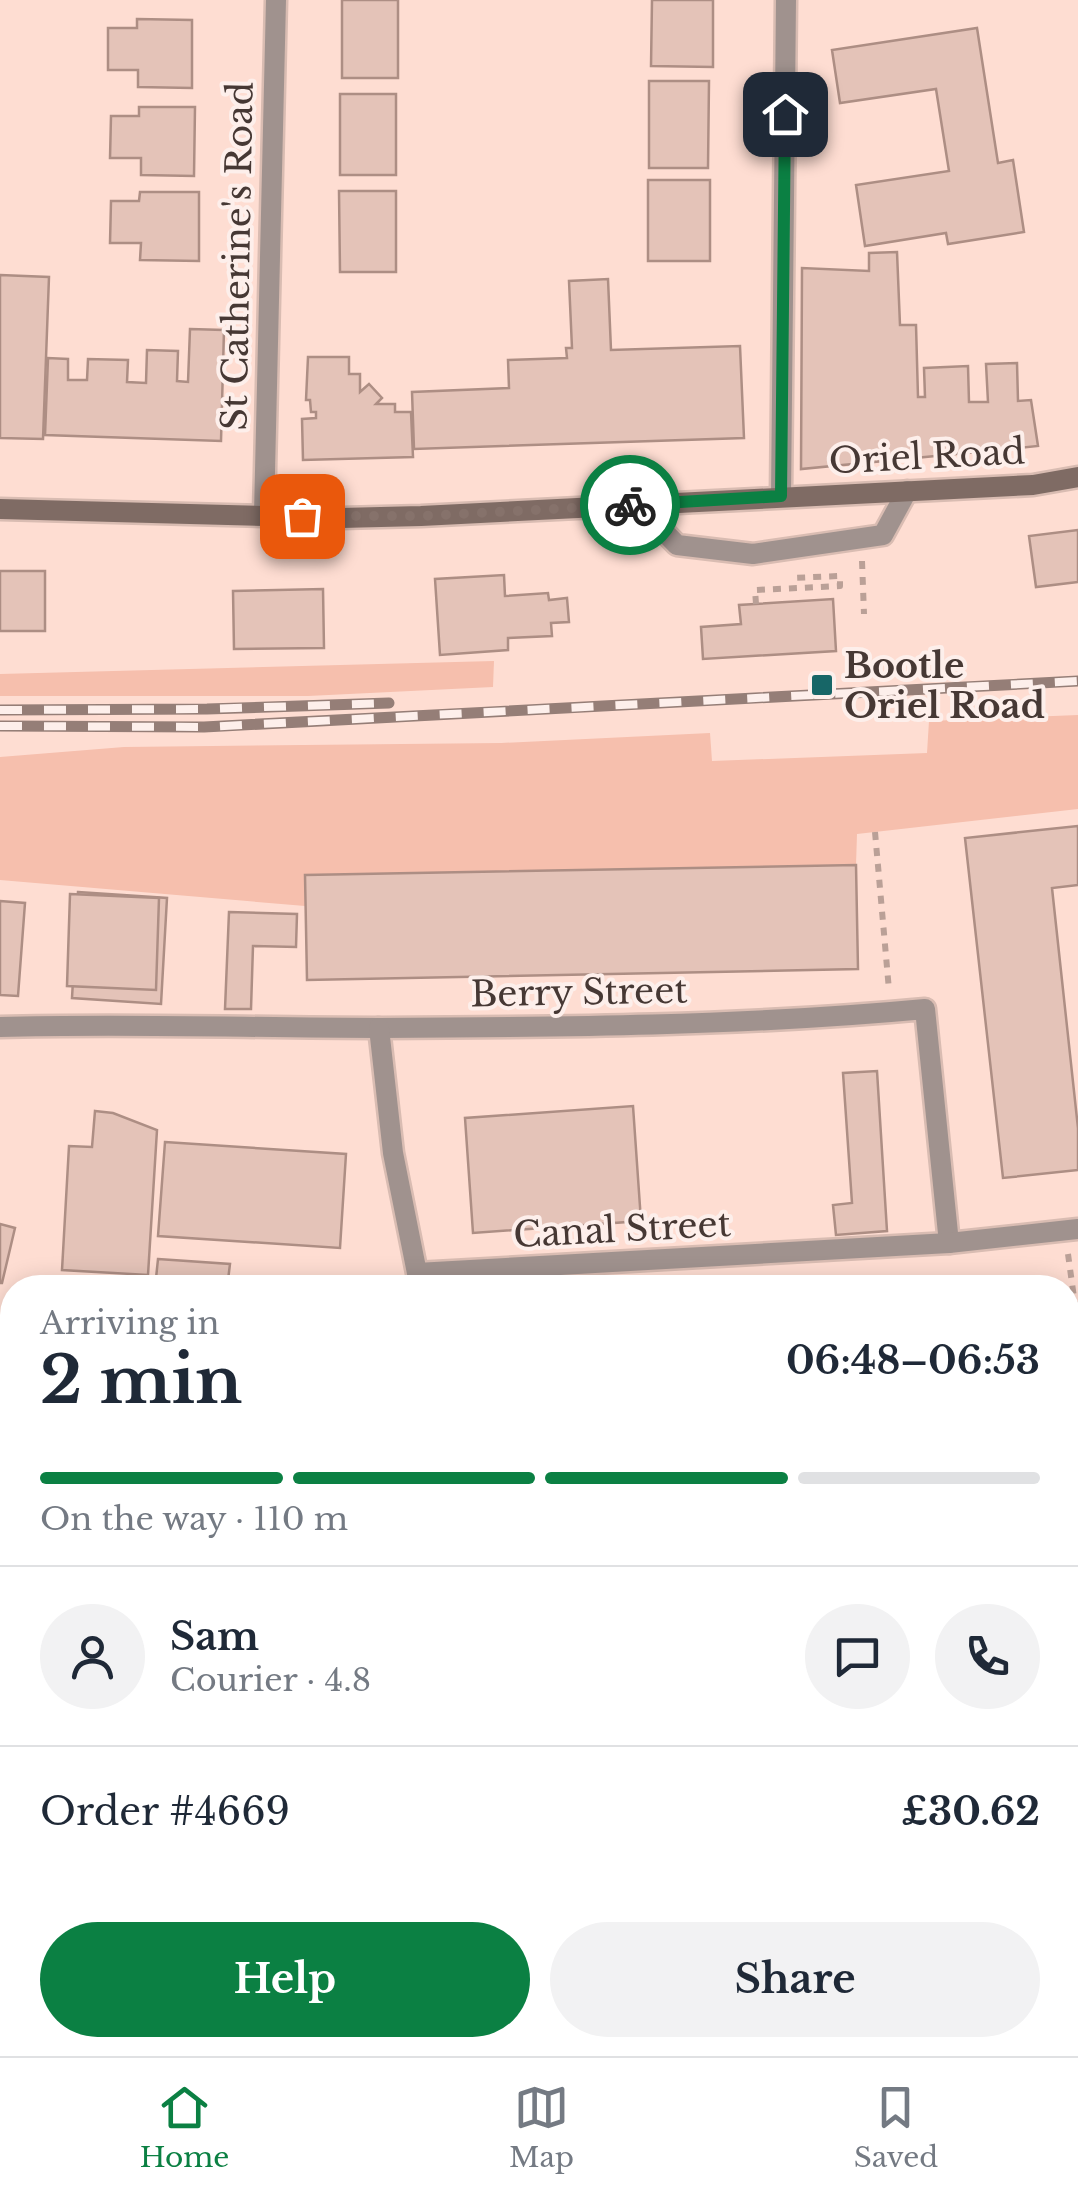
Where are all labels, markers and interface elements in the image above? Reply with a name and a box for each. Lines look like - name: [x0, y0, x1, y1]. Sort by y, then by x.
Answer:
- pin: [743, 72, 828, 157]
- street label: St Catherine's Road: [212, 81, 262, 431]
- icon: home: [758, 87, 813, 142]
- street label: Oriel Road: [828, 429, 1026, 483]
- courier: [580, 455, 680, 555]
- pin: [260, 474, 345, 559]
- icon: bike: [603, 478, 658, 533]
- icon: bag: [275, 489, 330, 544]
- place label: Bootle Oriel Road: [844, 644, 1045, 727]
- marker: Bootle Oriel Road: [809, 672, 835, 698]
- street label: Berry Street: [470, 969, 688, 1015]
- street label: Canal Street: [512, 1202, 732, 1256]
- text: Arriving in: [40, 1303, 219, 1343]
- text: 06:48–06:53: [786, 1337, 1040, 1384]
- text: 2 min: [40, 1340, 242, 1421]
- text: On the way · 110 m: [40, 1499, 348, 1539]
- button: person: [40, 1604, 145, 1709]
- button: chat: [805, 1604, 910, 1709]
- button: phone: [935, 1604, 1040, 1709]
- text: Sam: [170, 1613, 259, 1660]
- text: Courier · 4.8: [170, 1660, 371, 1700]
- text: Order #4669: [40, 1788, 290, 1835]
- text: £30.62: [901, 1788, 1040, 1835]
- button: Help: [40, 1922, 530, 2037]
- button: Share: [550, 1922, 1040, 2037]
- tab: Home: [140, 2080, 229, 2175]
- tab: Map: [509, 2080, 574, 2175]
- tab: Saved: [854, 2080, 938, 2175]

